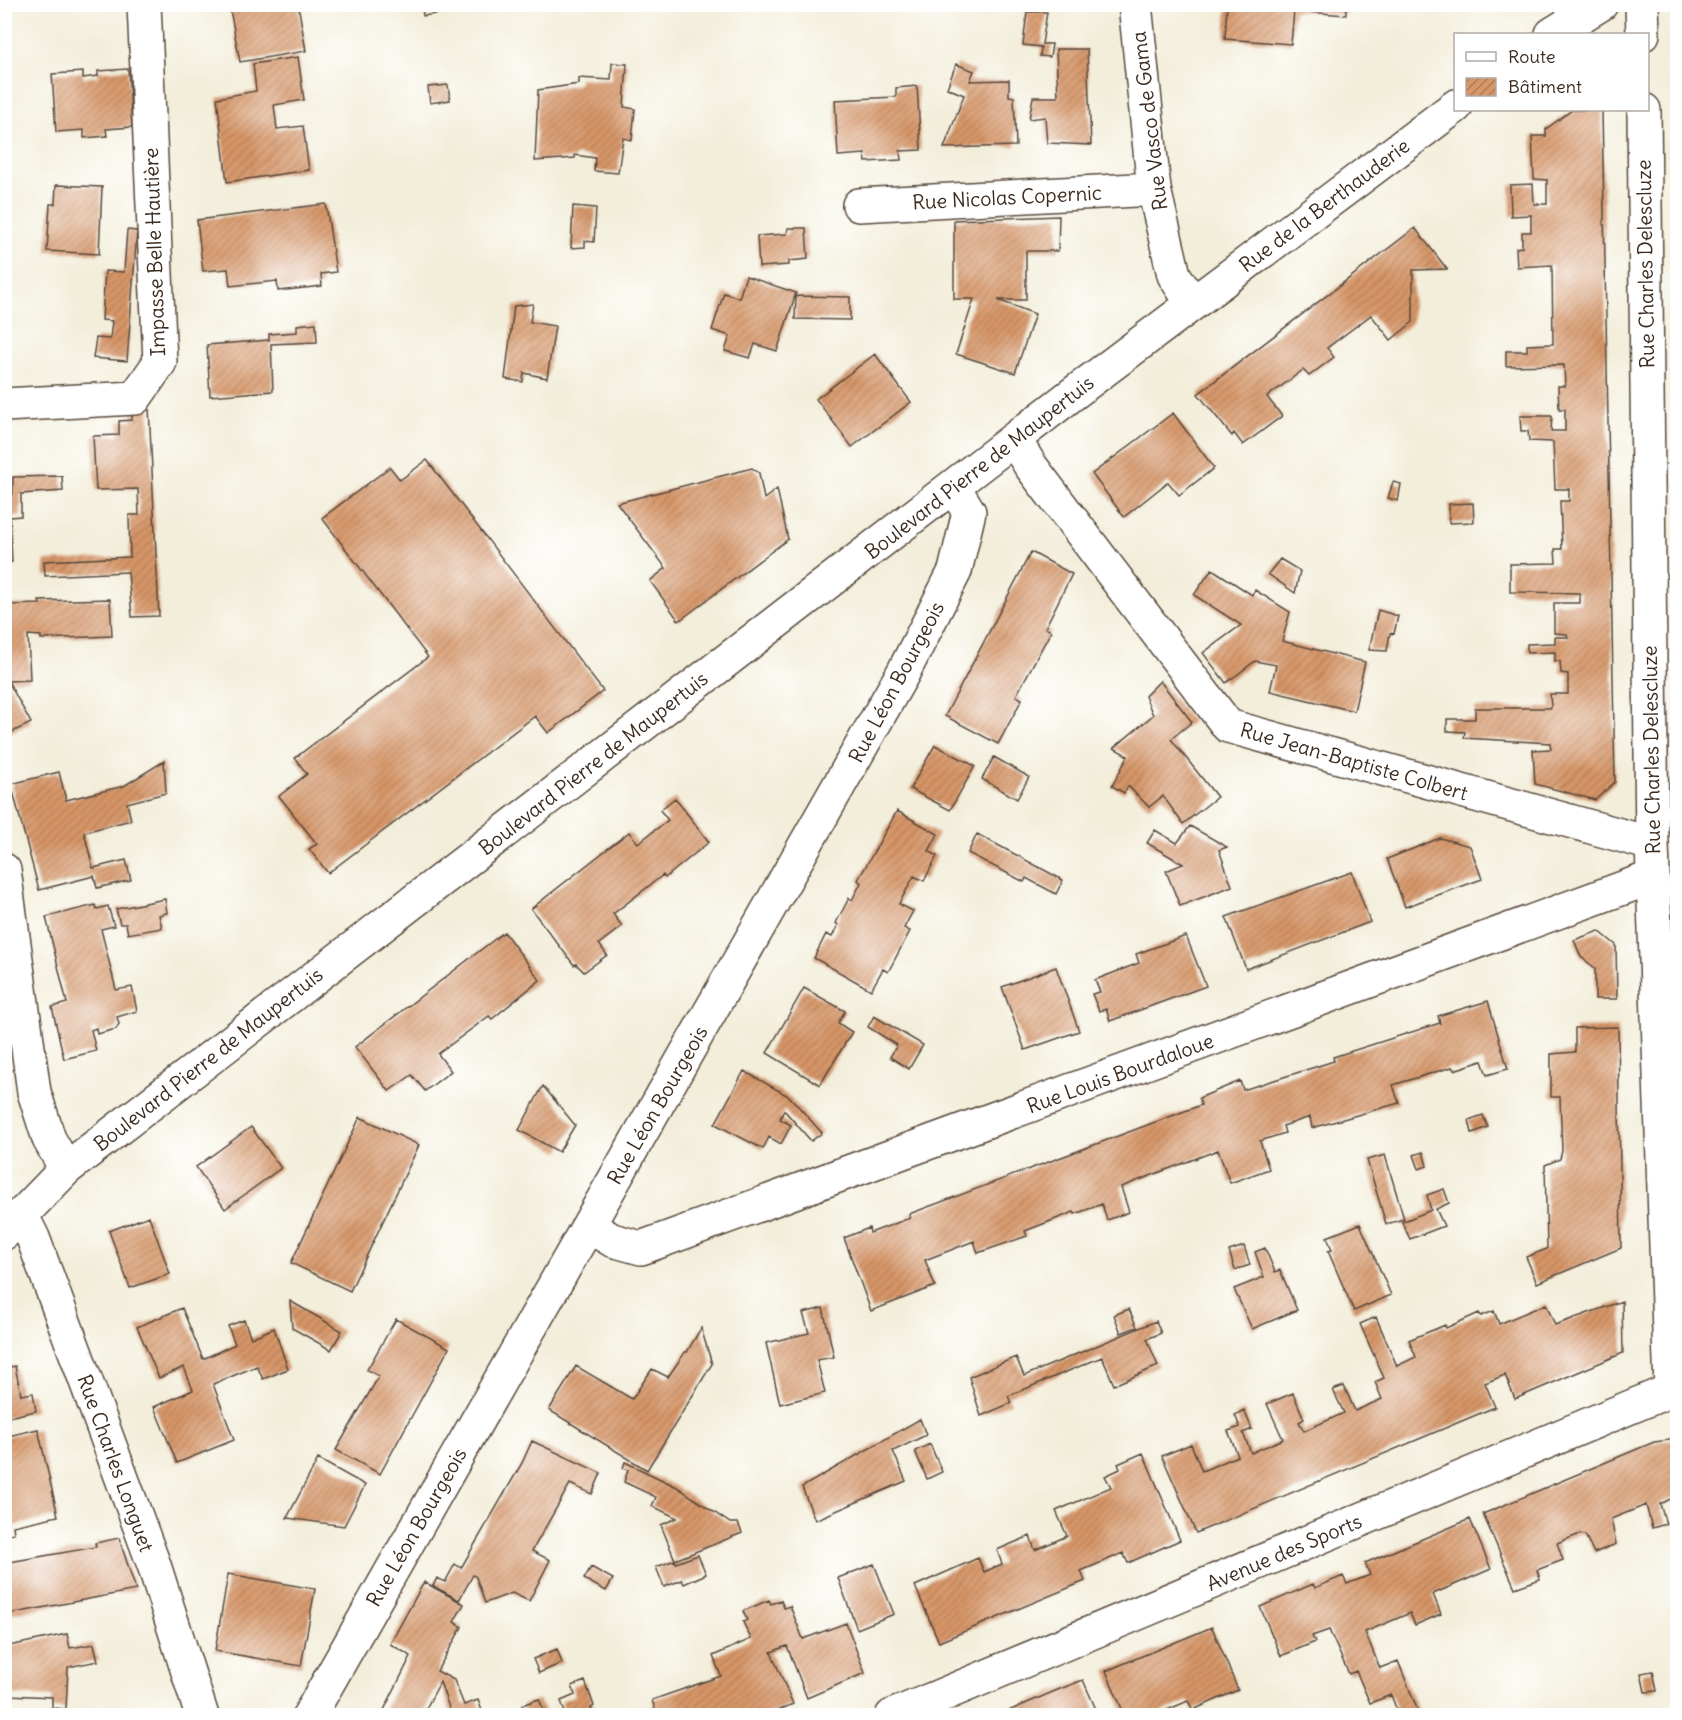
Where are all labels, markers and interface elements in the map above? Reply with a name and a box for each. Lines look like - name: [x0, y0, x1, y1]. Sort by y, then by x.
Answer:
- street label: Rue Vasco de Gama: [1126, 30, 1172, 212]
- legend: [1454, 33, 1649, 111]
- text: Route: [1508, 45, 1556, 68]
- text: Bâtiment: [1508, 75, 1582, 98]
- street label: Rue de la Berthauderie: [1234, 133, 1414, 277]
- street label: Impasse Belle Hautière: [138, 147, 170, 357]
- street label: Rue Charles Delescluze: [1631, 159, 1659, 369]
- street label: Rue Nicolas Copernic: [912, 180, 1102, 214]
- street label: Boulevard Pierre de Maupertuis: [859, 370, 1099, 564]
- street label: Rue Léon Bourgeois: [843, 597, 949, 767]
- street label: Rue Charles Delescluze: [1637, 645, 1665, 855]
- street label: Boulevard Pierre de Maupertuis: [473, 666, 713, 860]
- street label: Rue Jean-Baptiste Colbert: [1237, 717, 1471, 806]
- street label: Boulevard Pierre de Maupertuis: [88, 962, 328, 1156]
- street label: Rue Léon Bourgeois: [601, 1021, 713, 1189]
- street label: Rue Louis Bourdaloue: [1023, 1028, 1217, 1118]
- street label: Rue Charles Longuet: [72, 1371, 160, 1555]
- street label: Rue Léon Bourgeois: [360, 1443, 472, 1611]
- street label: Avenue des Sports: [1203, 1508, 1365, 1596]

